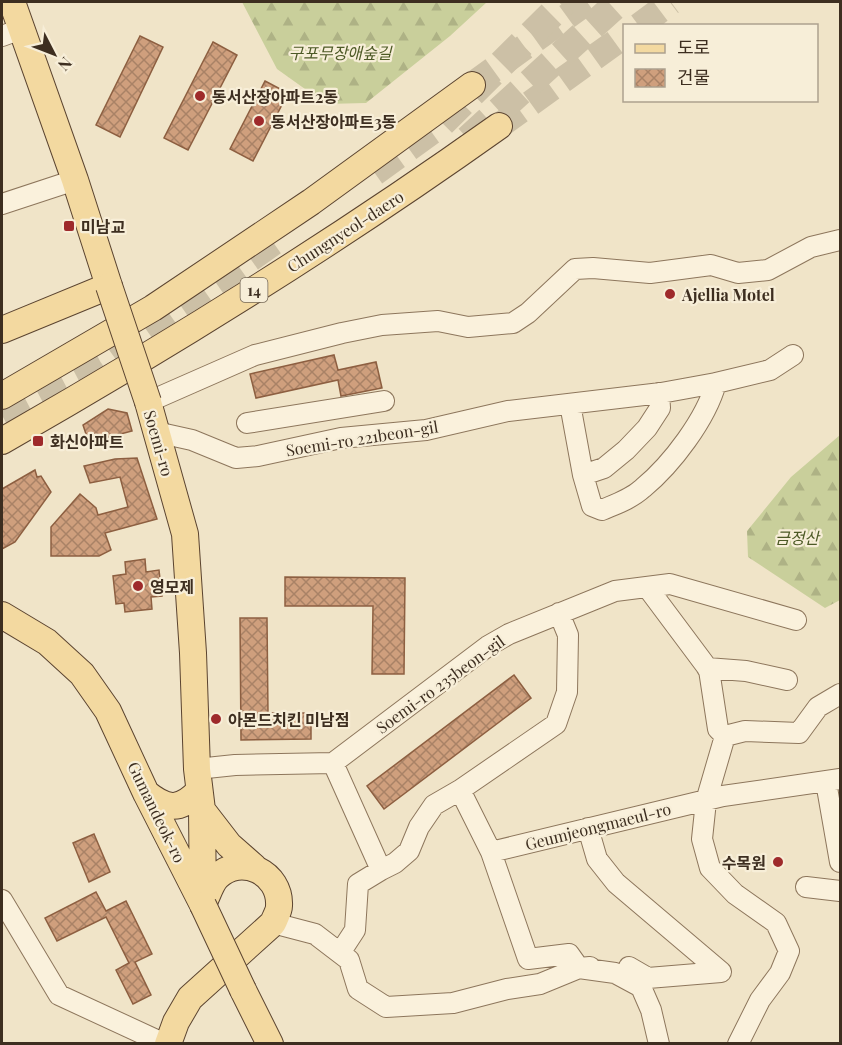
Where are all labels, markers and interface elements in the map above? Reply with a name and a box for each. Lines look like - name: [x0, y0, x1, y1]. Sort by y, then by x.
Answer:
- north arrow: [24, 24, 84, 84]
- legend: [623, 24, 818, 102]
- text: 도로: [677, 35, 710, 59]
- park label: 구포무장애숲길: [288, 42, 393, 63]
- text: N: [54, 53, 77, 76]
- text: 건물: [677, 65, 710, 89]
- place label: 동서산장아파트2동: [212, 86, 338, 107]
- marker: 동서산장아파트2동: [193, 89, 207, 103]
- place label: 동서산장아파트3동: [271, 111, 397, 132]
- marker: 동서산장아파트3동: [252, 114, 266, 128]
- street label: Chungnyeol-daero: [283, 185, 408, 277]
- place label: 미남교: [81, 216, 125, 237]
- marker: 미남교: [62, 219, 76, 233]
- road number: 14: [240, 278, 268, 302]
- place label: Ajellia Motel: [681, 284, 775, 305]
- marker: Ajellia Motel: [663, 287, 677, 301]
- street label: Soemi-ro: [140, 408, 178, 479]
- street label: Soemi-ro 221beon-gil: [284, 416, 440, 460]
- place label: 화신아파트: [50, 431, 124, 452]
- marker: 화신아파트: [31, 434, 45, 448]
- park label: 금정산: [775, 527, 821, 548]
- place label: 영모제: [150, 576, 194, 597]
- marker: 영모제: [131, 579, 145, 593]
- street label: Soemi-ro 235beon-gil: [371, 630, 509, 738]
- place label: 아몬드치킨 미남점: [228, 709, 350, 730]
- marker: 아몬드치킨 미남점: [209, 712, 223, 726]
- street label: Gumandeok-ro: [123, 758, 191, 866]
- street label: Geumjeongmaeul-ro: [523, 798, 673, 854]
- place label: 수목원: [722, 852, 766, 873]
- marker: 수목원: [771, 855, 785, 869]

